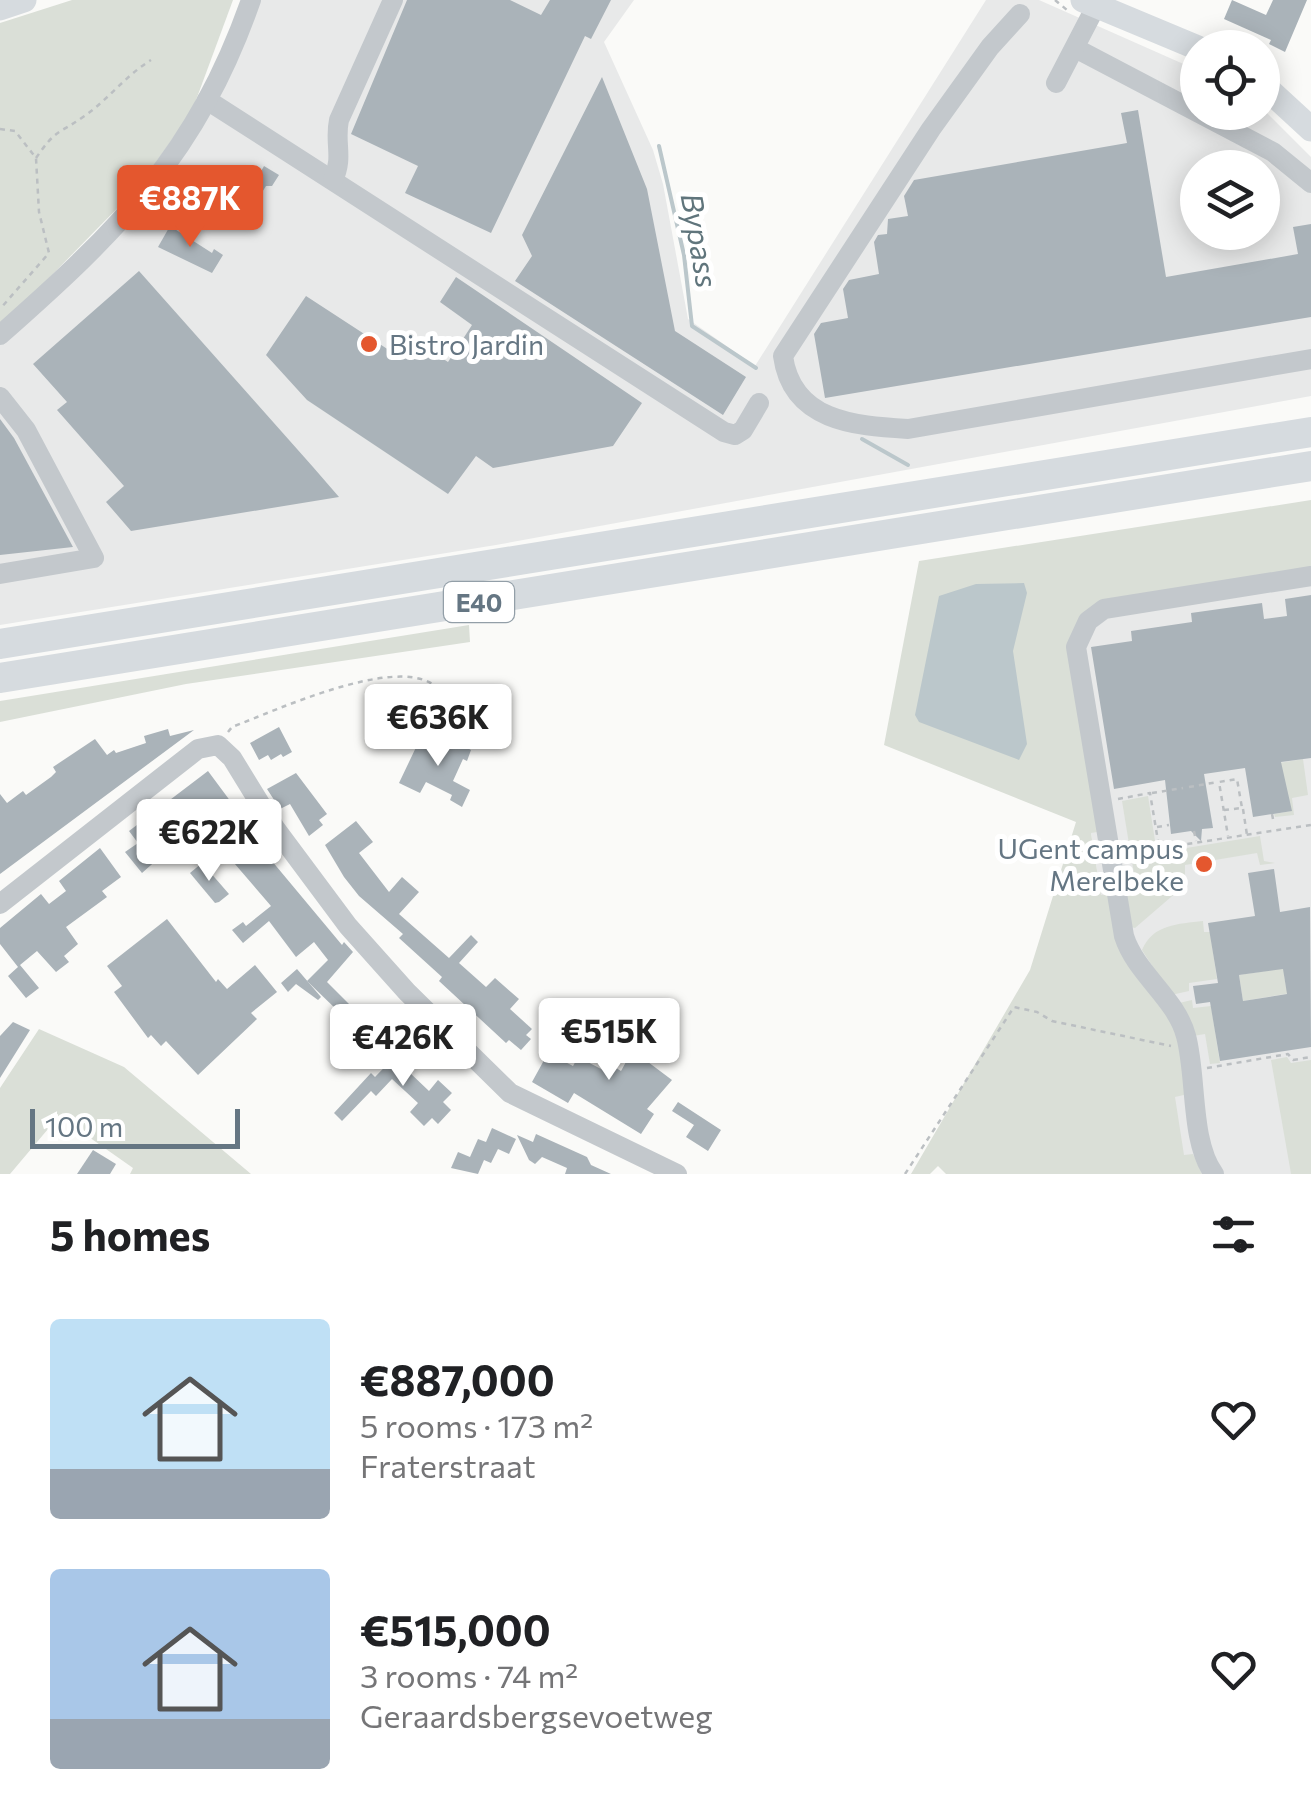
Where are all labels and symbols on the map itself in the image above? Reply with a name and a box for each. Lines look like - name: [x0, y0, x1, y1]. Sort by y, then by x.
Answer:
- pin: €887K: [120, 165, 260, 250]
- water label: Bypass: [674, 190, 728, 290]
- place label: Bistro Jardin: [389, 327, 544, 361]
- marker: Bistro Jardin: [358, 333, 380, 355]
- road number: E40: [444, 582, 514, 622]
- pin: €636K: [368, 684, 508, 769]
- pin: €622K: [139, 799, 279, 884]
- place label: UGent campus Merelbeke: [998, 831, 1184, 897]
- marker: UGent campus Merelbeke: [1193, 853, 1215, 875]
- pin: €515K: [539, 998, 679, 1083]
- pin: €426K: [333, 1004, 473, 1089]
- scale bar: [30, 1104, 240, 1148]

